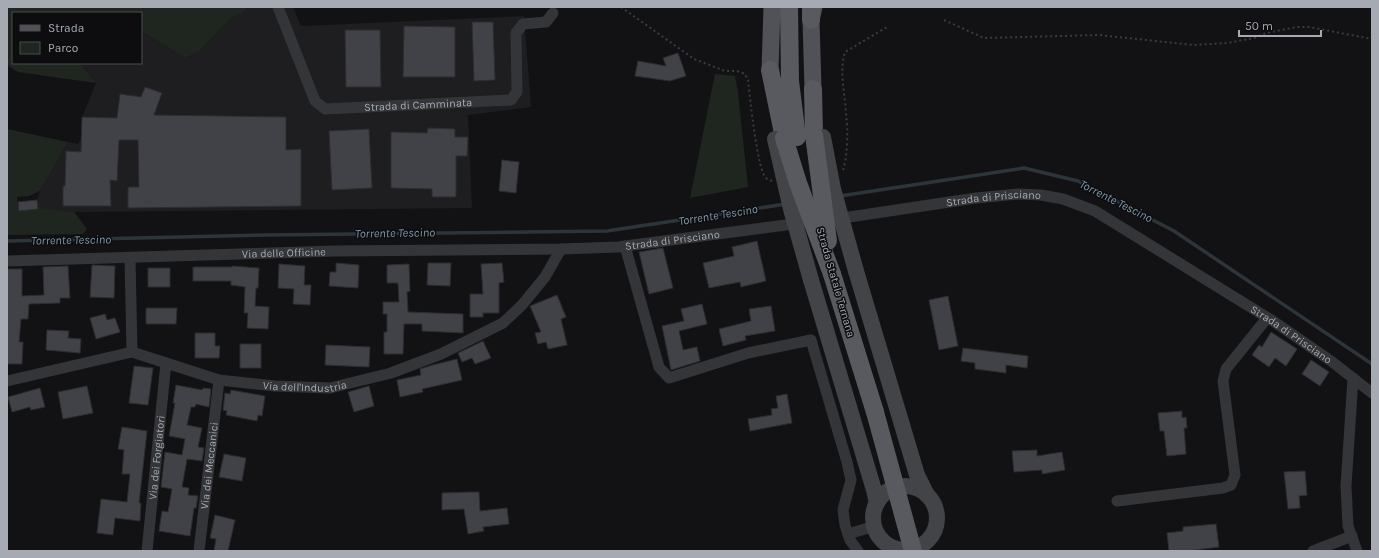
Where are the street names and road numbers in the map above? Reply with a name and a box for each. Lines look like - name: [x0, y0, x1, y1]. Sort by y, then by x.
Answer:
- street label: Strada di Camminata: [364, 96, 472, 114]
- street label: Strada di Prisciano: [945, 188, 1041, 209]
- street label: Strada Statale Ternana: [814, 226, 857, 339]
- street label: Strada di Prisciano: [624, 228, 721, 253]
- street label: Via delle Officine: [242, 245, 326, 261]
- street label: Strada di Prisciano: [1248, 303, 1334, 367]
- street label: Via dell'Industria: [262, 378, 348, 395]
- street label: Via dei Forgiatori: [146, 415, 168, 500]
- street label: Via dei Meccanici: [198, 421, 221, 510]

